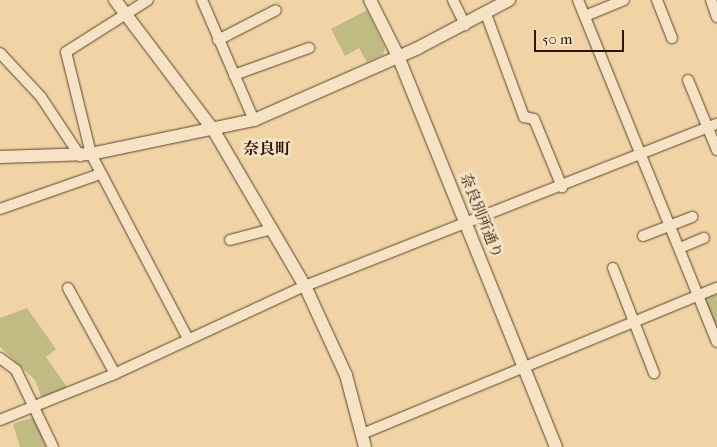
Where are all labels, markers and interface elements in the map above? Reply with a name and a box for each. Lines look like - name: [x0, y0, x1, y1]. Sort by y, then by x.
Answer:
- scale bar: [537, 20, 627, 52]
- text: 50 m: [542, 30, 572, 48]
- district label: 奈良町: [243, 139, 291, 159]
- street label: 奈良別所通り: [456, 171, 506, 261]

